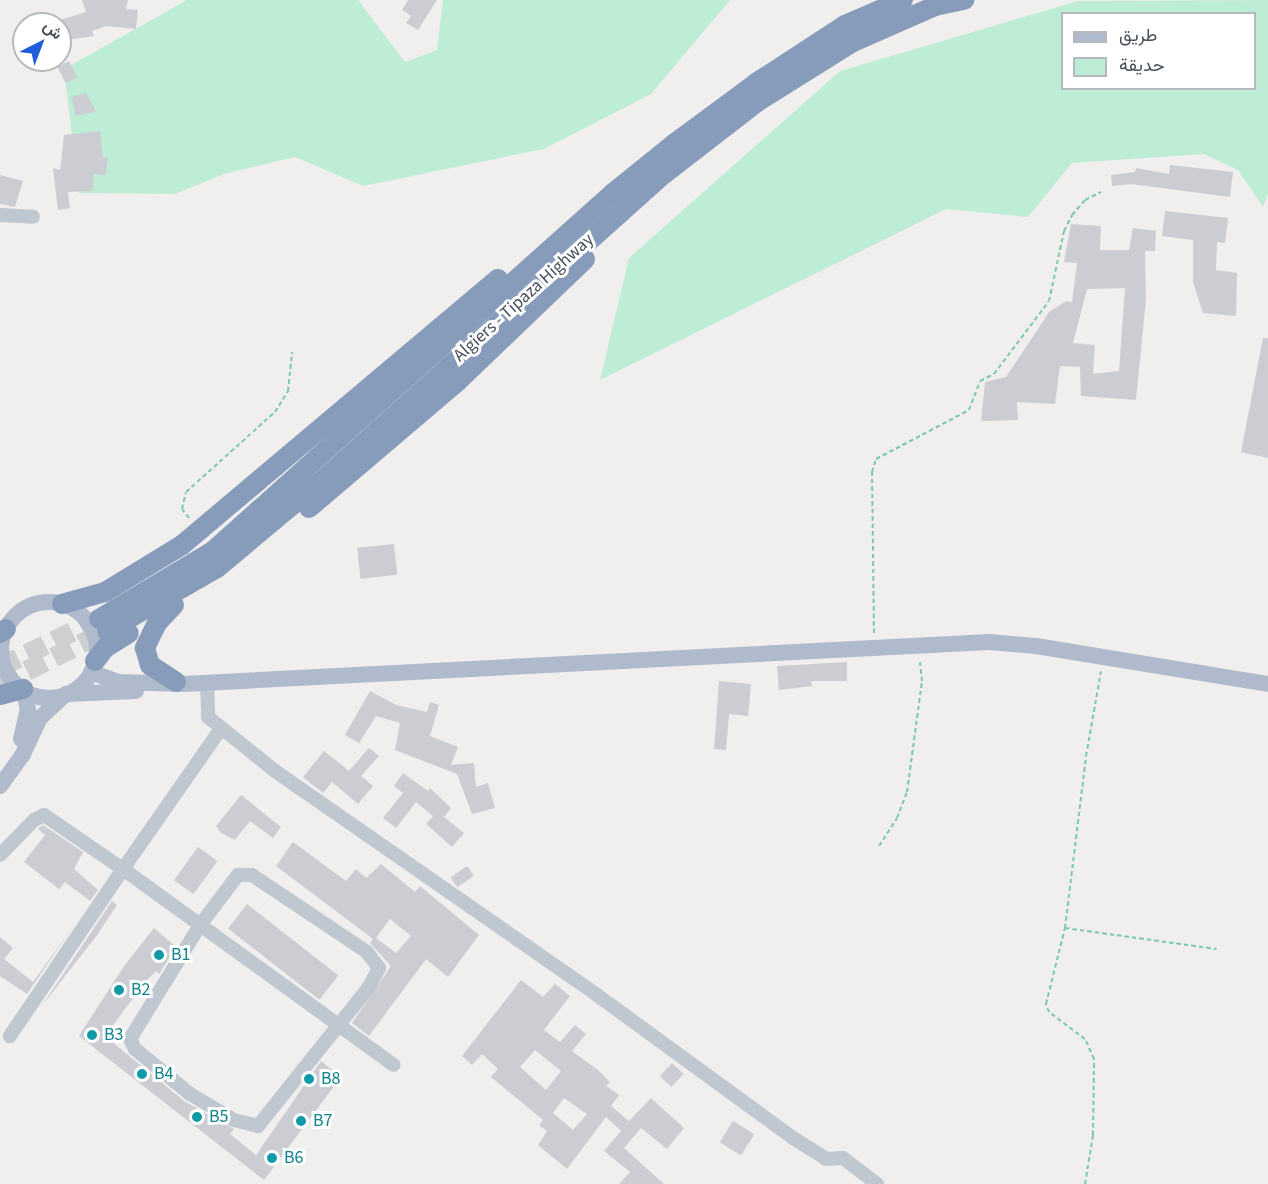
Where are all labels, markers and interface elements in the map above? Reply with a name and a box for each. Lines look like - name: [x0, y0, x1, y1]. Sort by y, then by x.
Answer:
- north arrow: [12, 12, 72, 72]
- legend: [1061, 12, 1256, 90]
- text: ش: [38, 15, 67, 45]
- text: طريق: [1119, 23, 1157, 48]
- text: حديقة: [1119, 53, 1165, 78]
- street label: Algiers - Tipaza Highway: [449, 229, 599, 367]
- place label: B1: [171, 944, 191, 966]
- marker: B1: [152, 948, 166, 962]
- place label: B2: [131, 979, 151, 1001]
- marker: B2: [112, 983, 126, 997]
- place label: B3: [104, 1024, 124, 1046]
- marker: B3: [85, 1028, 99, 1042]
- place label: B4: [154, 1063, 174, 1085]
- marker: B4: [135, 1067, 149, 1081]
- place label: B8: [321, 1068, 341, 1090]
- marker: B8: [302, 1072, 316, 1086]
- place label: B5: [209, 1106, 229, 1128]
- marker: B5: [190, 1110, 204, 1124]
- place label: B7: [313, 1110, 333, 1132]
- marker: B7: [294, 1114, 308, 1128]
- place label: B6: [284, 1147, 304, 1169]
- marker: B6: [265, 1151, 279, 1165]

